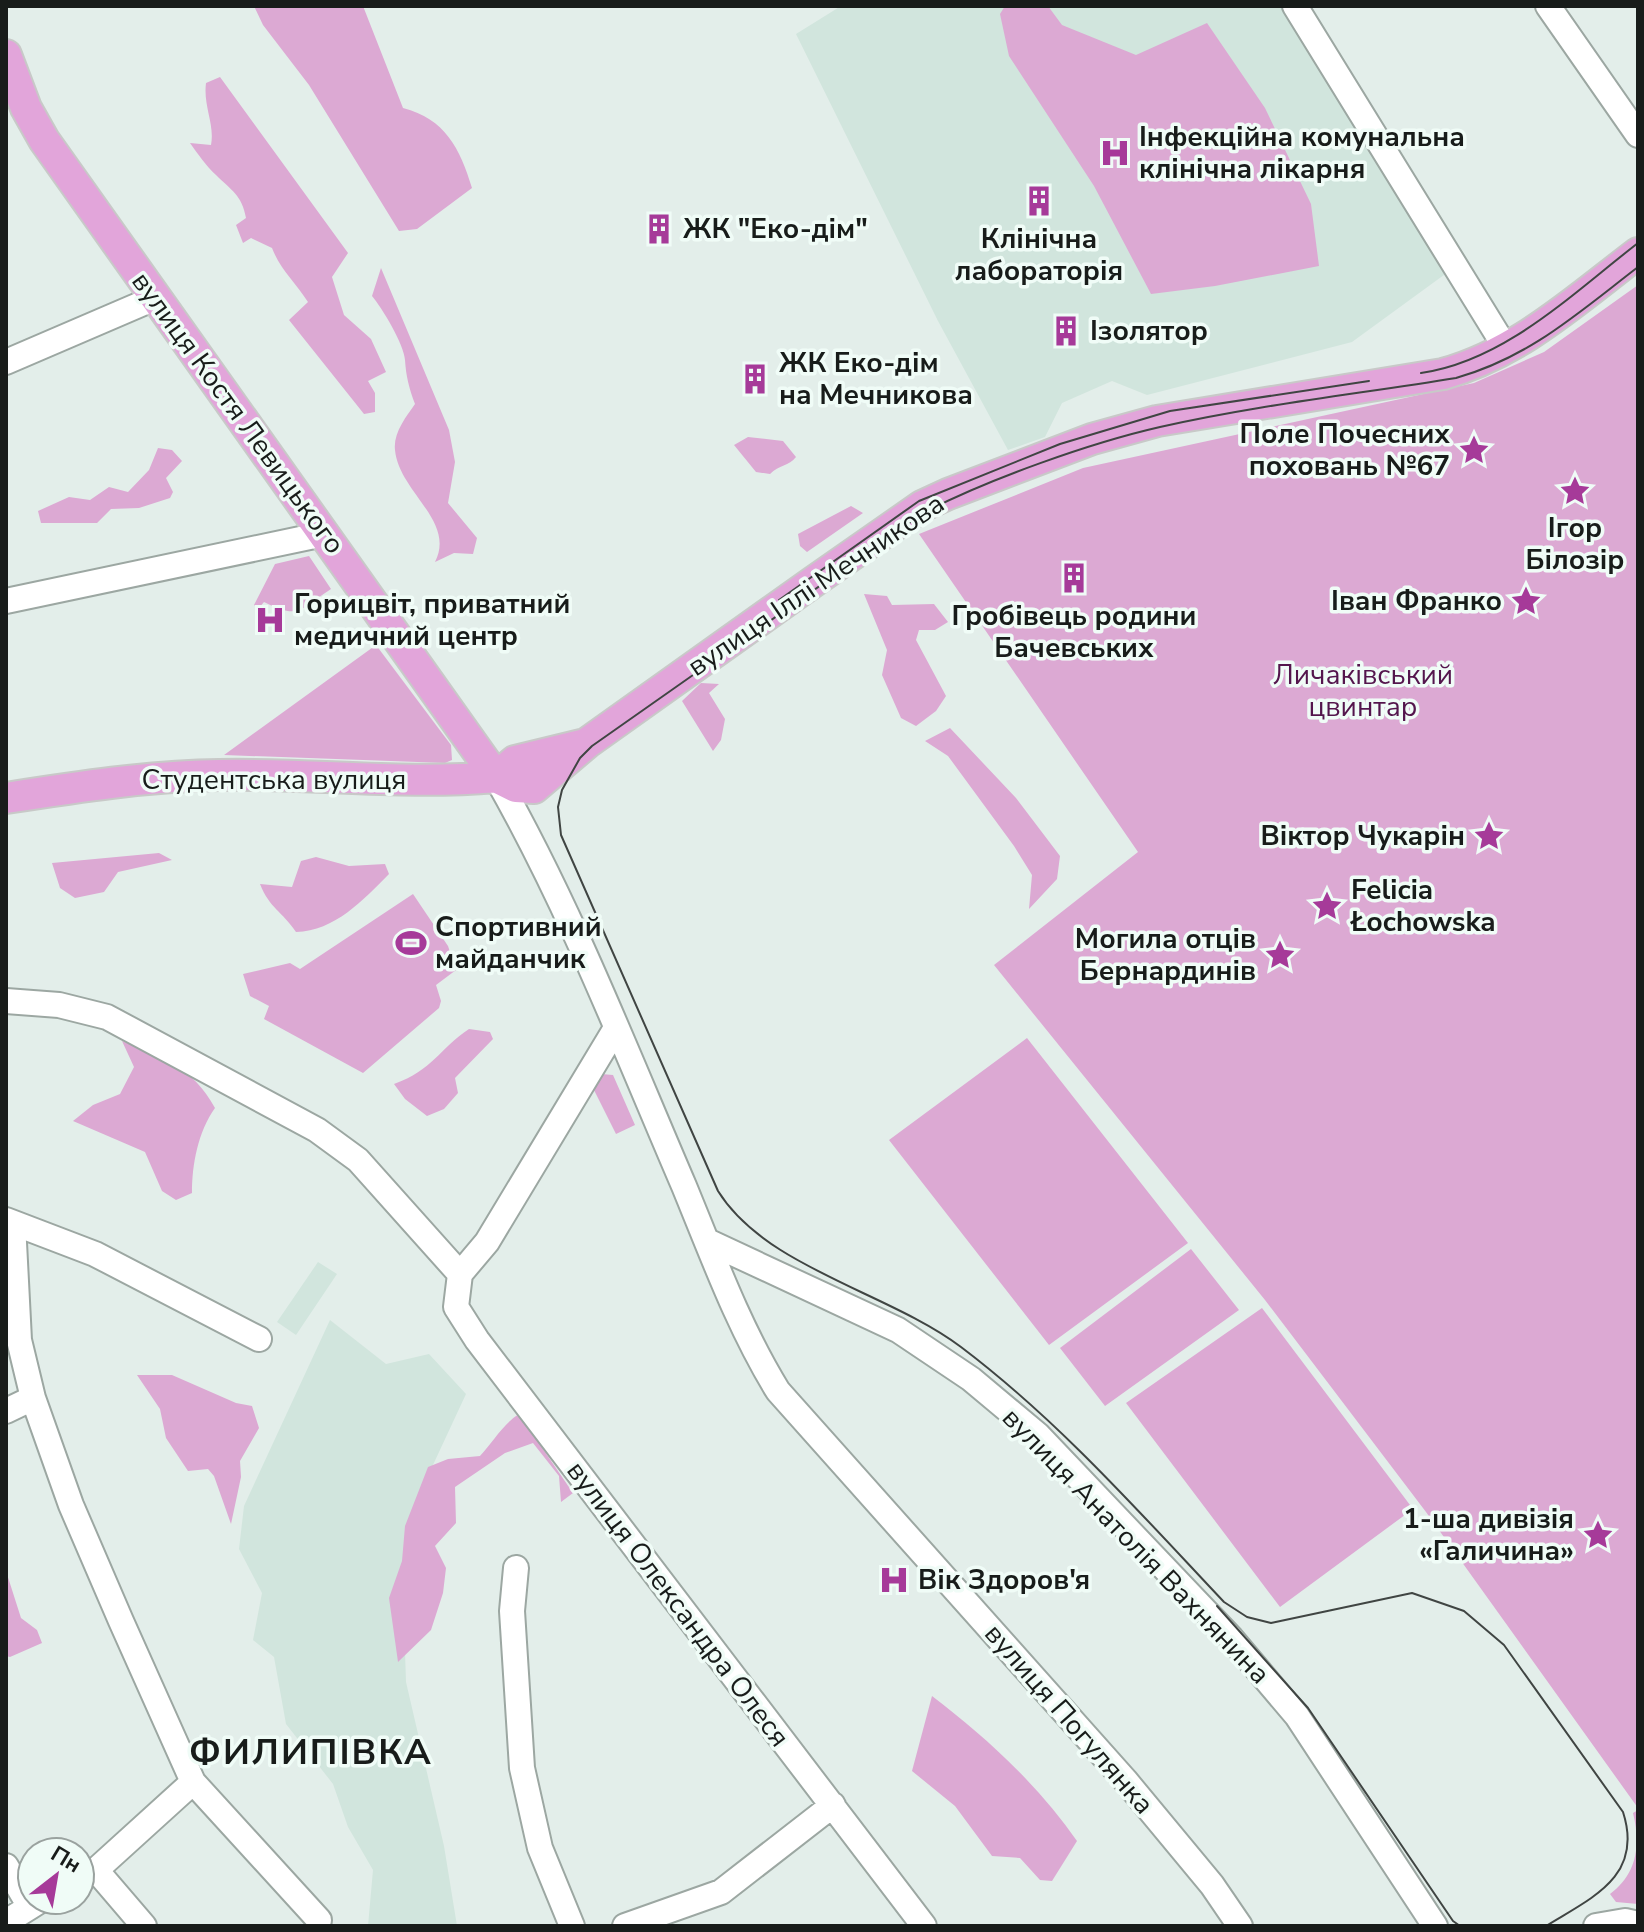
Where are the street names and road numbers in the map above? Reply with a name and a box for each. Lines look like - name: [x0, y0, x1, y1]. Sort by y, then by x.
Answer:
- street label: вулиця Костя Левицького: [123, 264, 353, 562]
- street label: вулиця Іллі Мечникова: [680, 485, 952, 685]
- street label: Студентська вулиця: [142, 761, 406, 799]
- street label: вулиця Анатолія Вахнянина: [994, 1400, 1278, 1692]
- street label: вулиця Олександра Олеся: [558, 1453, 798, 1755]
- street label: вулиця Погулянка: [976, 1616, 1162, 1822]

